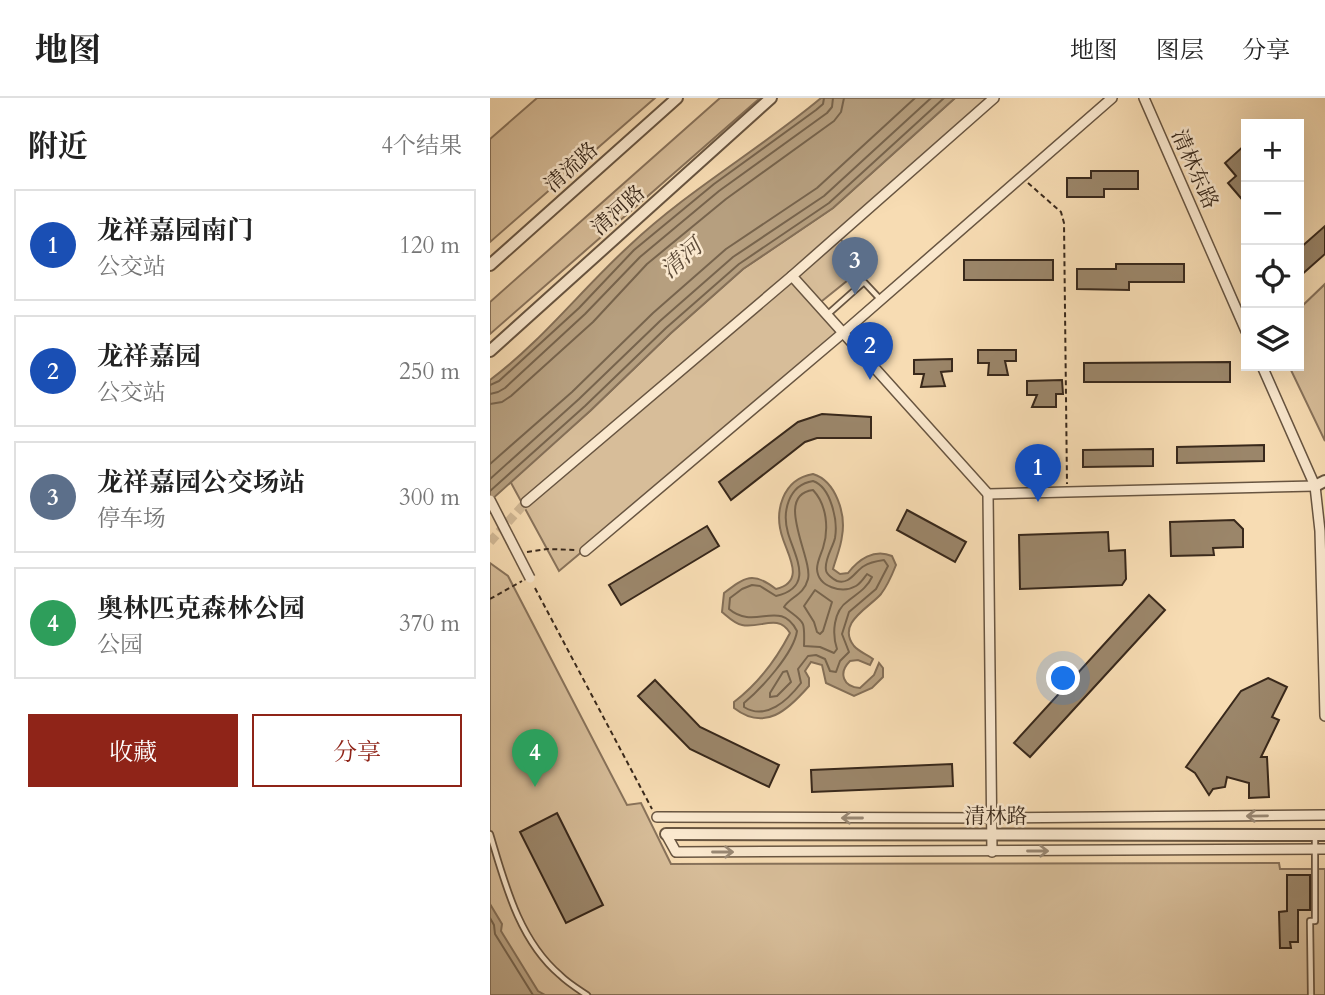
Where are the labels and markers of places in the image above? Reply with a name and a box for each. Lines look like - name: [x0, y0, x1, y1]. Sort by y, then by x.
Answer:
- pin: 3: [832, 237, 878, 295]
- pin: 2: [847, 322, 893, 380]
- pin: 1: [1015, 444, 1061, 502]
- pin: 4: [512, 729, 558, 787]

